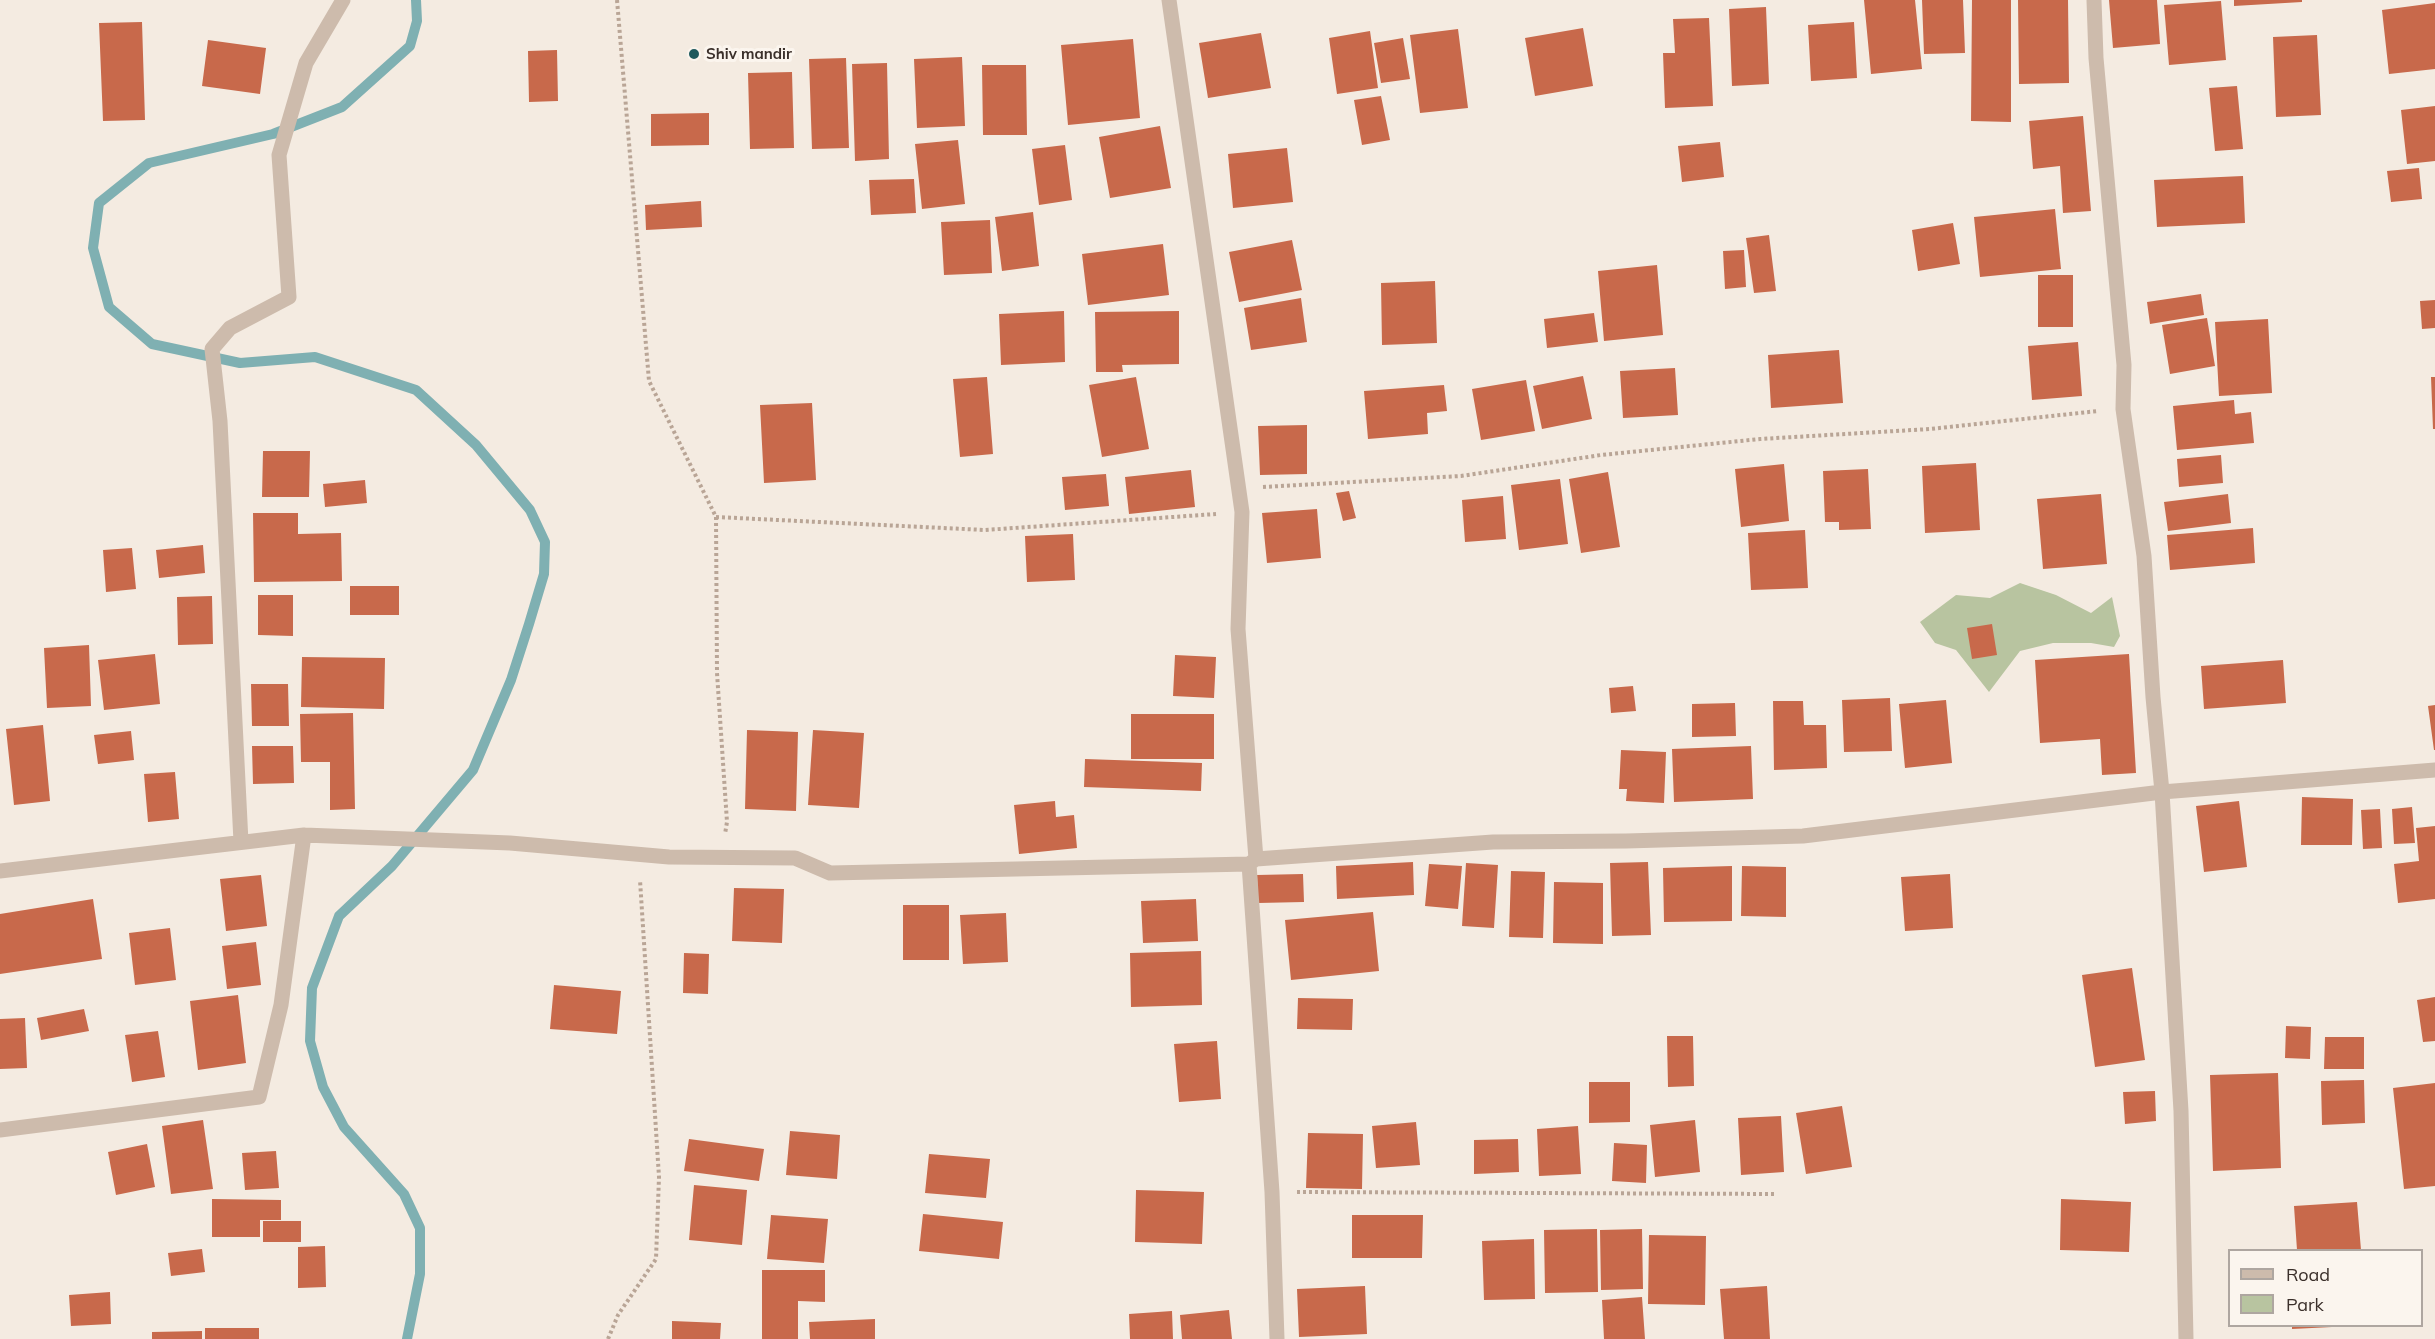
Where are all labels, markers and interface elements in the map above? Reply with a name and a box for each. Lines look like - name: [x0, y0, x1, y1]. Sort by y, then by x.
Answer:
- place label: Shiv mandir: [706, 45, 792, 63]
- marker: Shiv mandir: [687, 47, 701, 61]
- legend: [2228, 1249, 2423, 1327]
- text: Road: [2286, 1263, 2330, 1286]
- text: Park: [2286, 1293, 2324, 1316]

